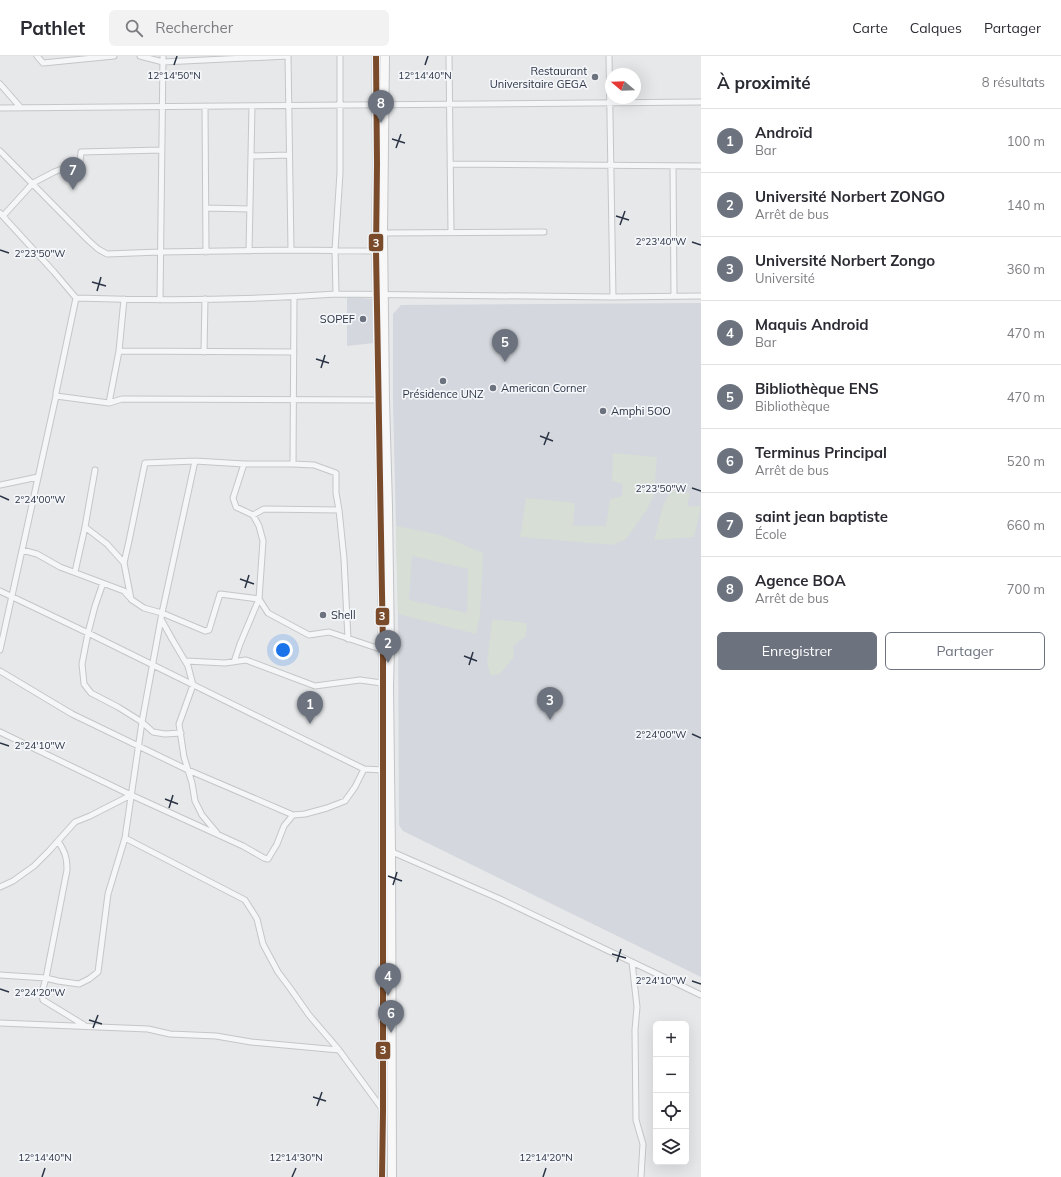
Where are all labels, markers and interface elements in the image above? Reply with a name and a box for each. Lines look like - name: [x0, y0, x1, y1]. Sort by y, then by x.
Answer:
- search box: [109, 10, 389, 46]
- text: Pathlet: [20, 16, 85, 40]
- icon: search: [123, 17, 145, 39]
- text: Rechercher: [155, 18, 233, 37]
- text: Carte: [852, 19, 888, 37]
- text: Calques: [910, 19, 962, 37]
- text: Partager: [984, 19, 1041, 37]
- place label: Restaurant Universitaire GEGA: [490, 64, 587, 91]
- north arrow: [605, 68, 641, 104]
- text: 12°14'50"N: [147, 69, 201, 82]
- text: 12°14'40"N: [398, 69, 452, 82]
- marker: Restaurant Universitaire GEGA: [590, 72, 600, 82]
- text: À proximité: [717, 72, 811, 93]
- text: 8 résultats: [982, 74, 1045, 90]
- pin: 8: [368, 90, 394, 123]
- text: Androïd: [755, 123, 812, 142]
- text: 1: [726, 133, 734, 149]
- text: 100 m: [1007, 133, 1045, 149]
- text: Bar: [755, 142, 776, 158]
- pin: 7: [60, 157, 86, 190]
- text: Université Norbert ZONGO: [755, 187, 945, 206]
- text: 2: [726, 197, 734, 213]
- text: 140 m: [1007, 197, 1045, 213]
- text: Arrêt de bus: [755, 206, 829, 222]
- line badge: 3: [368, 233, 384, 252]
- text: 2°23'40"W: [636, 235, 686, 248]
- text: 3: [373, 236, 380, 250]
- text: 2°23'50"W: [15, 247, 65, 260]
- text: Université Norbert Zongo: [755, 251, 935, 270]
- text: 3: [726, 261, 734, 277]
- text: 360 m: [1007, 261, 1045, 277]
- text: Université: [755, 270, 815, 286]
- place label: SOPEF: [320, 312, 355, 326]
- marker: SOPEF: [358, 314, 368, 324]
- text: Maquis Android: [755, 315, 869, 334]
- text: 4: [726, 325, 734, 341]
- text: 470 m: [1007, 325, 1045, 341]
- pin: 5: [492, 329, 518, 362]
- text: Bar: [755, 334, 776, 350]
- marker: Présidence UNZ: [438, 376, 448, 386]
- text: Bibliothèque ENS: [755, 379, 879, 398]
- place label: American Corner: [501, 381, 587, 395]
- marker: American Corner: [488, 383, 498, 393]
- place label: Présidence UNZ: [402, 387, 484, 401]
- text: 5: [726, 389, 734, 405]
- text: 470 m: [1007, 389, 1045, 405]
- text: Bibliothèque: [755, 398, 830, 414]
- place label: Amphi 5OO: [611, 404, 671, 418]
- marker: Amphi 5OO: [598, 406, 608, 416]
- text: Terminus Principal: [755, 443, 887, 462]
- text: 6: [726, 453, 734, 469]
- text: 520 m: [1007, 453, 1045, 469]
- text: Arrêt de bus: [755, 462, 829, 478]
- text: 2°23'50"W: [636, 482, 686, 495]
- text: 2°24'00"W: [15, 493, 65, 506]
- text: saint jean baptiste: [755, 507, 888, 526]
- text: 7: [726, 517, 734, 533]
- text: 660 m: [1007, 517, 1045, 533]
- text: École: [755, 526, 787, 542]
- text: Agence BOA: [755, 571, 846, 590]
- text: 8: [726, 581, 734, 597]
- text: 700 m: [1007, 581, 1045, 597]
- text: Arrêt de bus: [755, 590, 829, 606]
- line badge: 3: [375, 607, 390, 626]
- place label: Shell: [331, 608, 356, 622]
- text: 3: [379, 609, 386, 623]
- marker: Shell: [318, 610, 328, 620]
- pin: 2: [375, 630, 401, 663]
- button: Enregistrer: [717, 632, 877, 670]
- button: Partager: [885, 632, 1045, 670]
- your location: [273, 640, 293, 660]
- pin: 3: [537, 687, 563, 720]
- pin: 1: [297, 691, 323, 724]
- text: 2°24'00"W: [636, 728, 686, 741]
- text: 2°24'10"W: [15, 739, 65, 752]
- pin: 4: [375, 963, 401, 996]
- text: 2°24'10"W: [636, 974, 686, 987]
- text: 2°24'20"W: [15, 986, 65, 999]
- pin: 6: [378, 1000, 404, 1033]
- map controls: [653, 1021, 689, 1165]
- button: +: [653, 1021, 689, 1057]
- line badge: 3: [375, 1041, 391, 1060]
- text: 3: [380, 1043, 387, 1057]
- button: −: [653, 1057, 689, 1093]
- button: locate: [653, 1093, 689, 1129]
- button: layers: [653, 1129, 689, 1165]
- text: 12°14'40"N: [18, 1151, 72, 1164]
- text: 12°14'30"N: [269, 1151, 323, 1164]
- text: 12°14'20"N: [519, 1151, 573, 1164]

